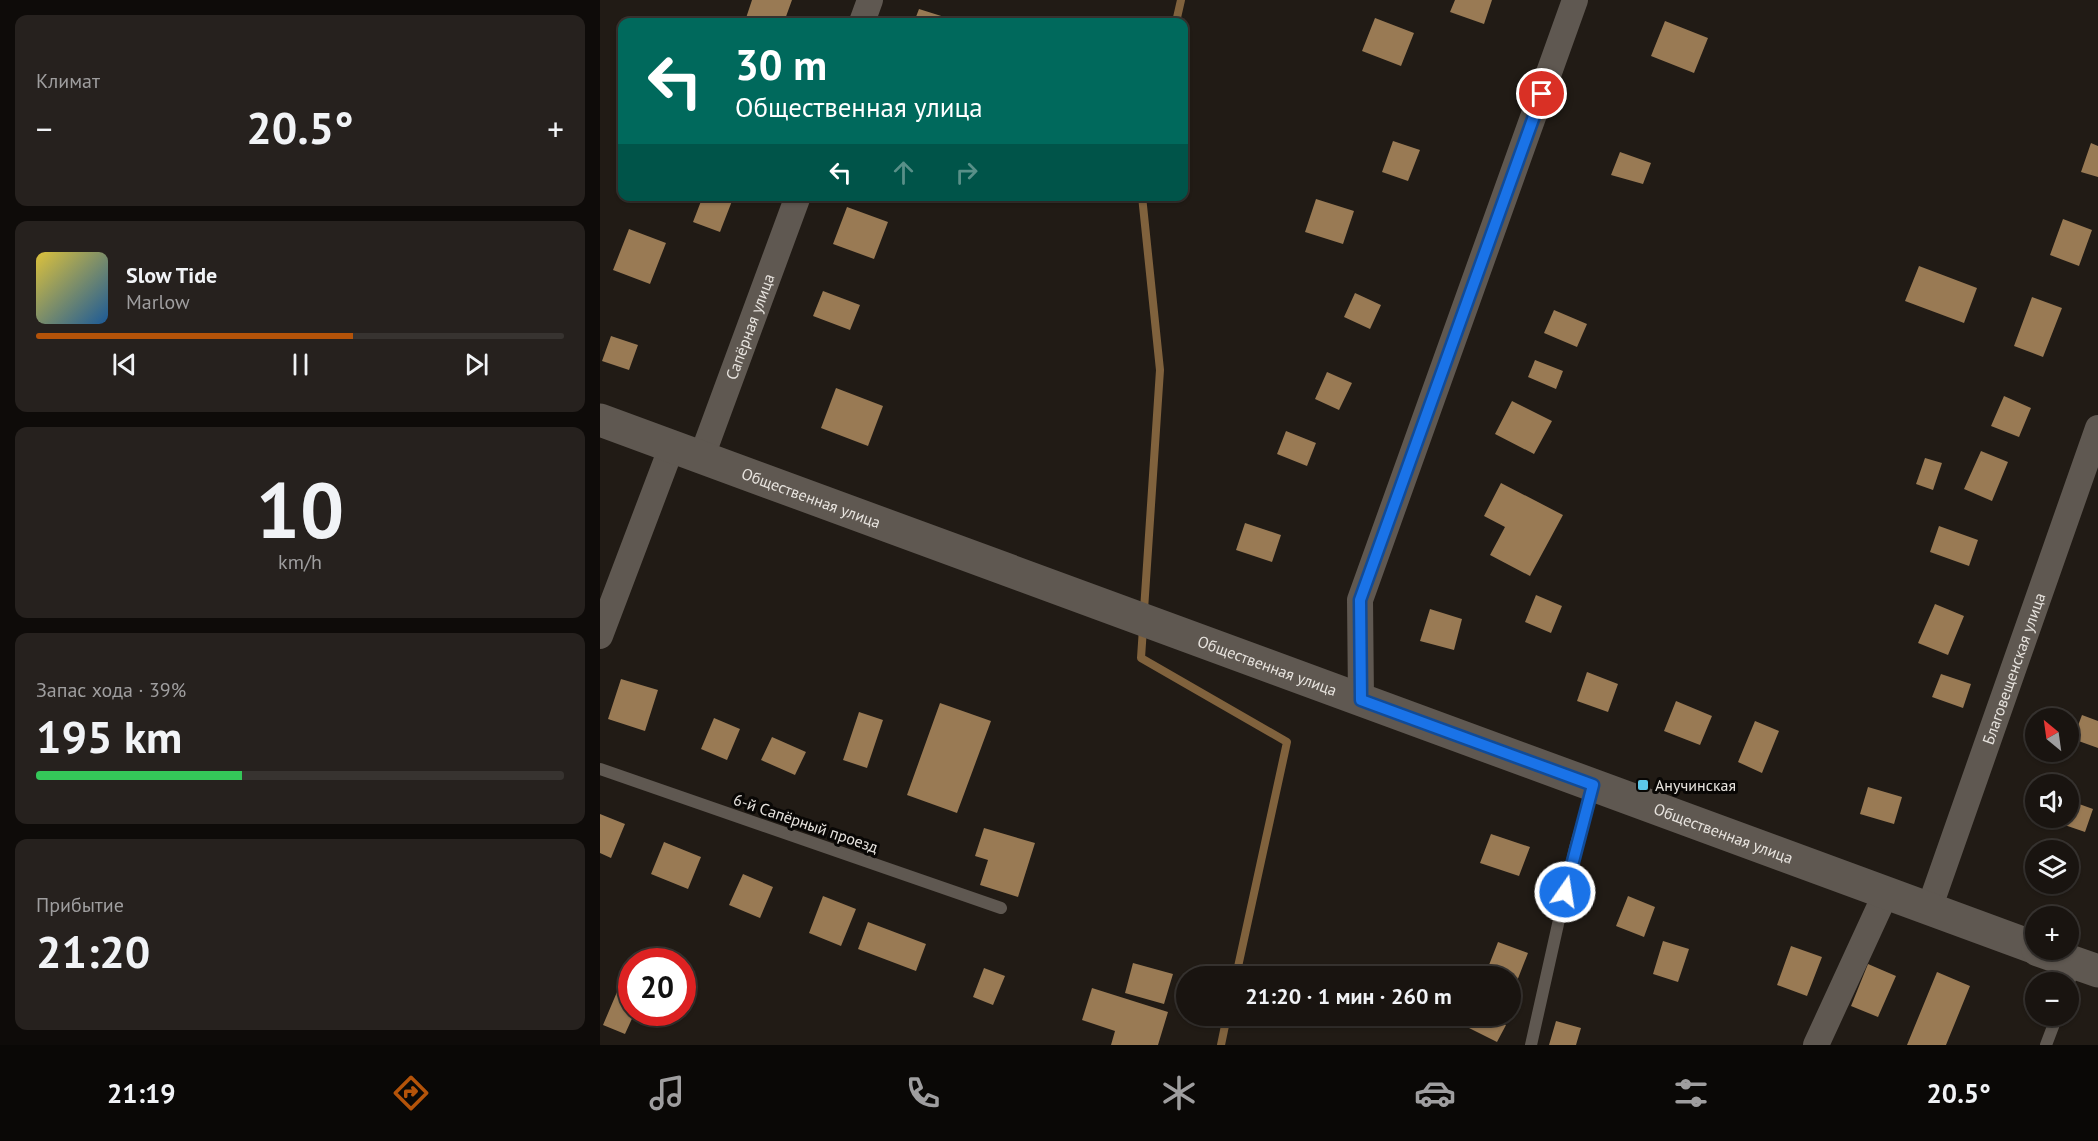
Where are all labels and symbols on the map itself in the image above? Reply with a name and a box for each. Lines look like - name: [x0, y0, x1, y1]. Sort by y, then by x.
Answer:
- pin: [1516, 68, 1567, 119]
- street label: Сапёрная улица: [721, 271, 779, 382]
- street label: Общественная улица: [739, 463, 884, 532]
- street label: Благовещенская улица: [1978, 590, 2049, 747]
- street label: Общественная улица: [1195, 631, 1340, 700]
- north arrow: [2025, 708, 2079, 762]
- place label: Анучинская: [1655, 775, 1736, 795]
- marker: Анучинская: [1636, 778, 1650, 792]
- street label: 6-й Сапёрный проезд: [731, 789, 881, 857]
- street label: Общественная улица: [1651, 798, 1796, 868]
- position arrow: [1533, 860, 1597, 924]
- speed limit sign: 20: [618, 948, 696, 1026]

